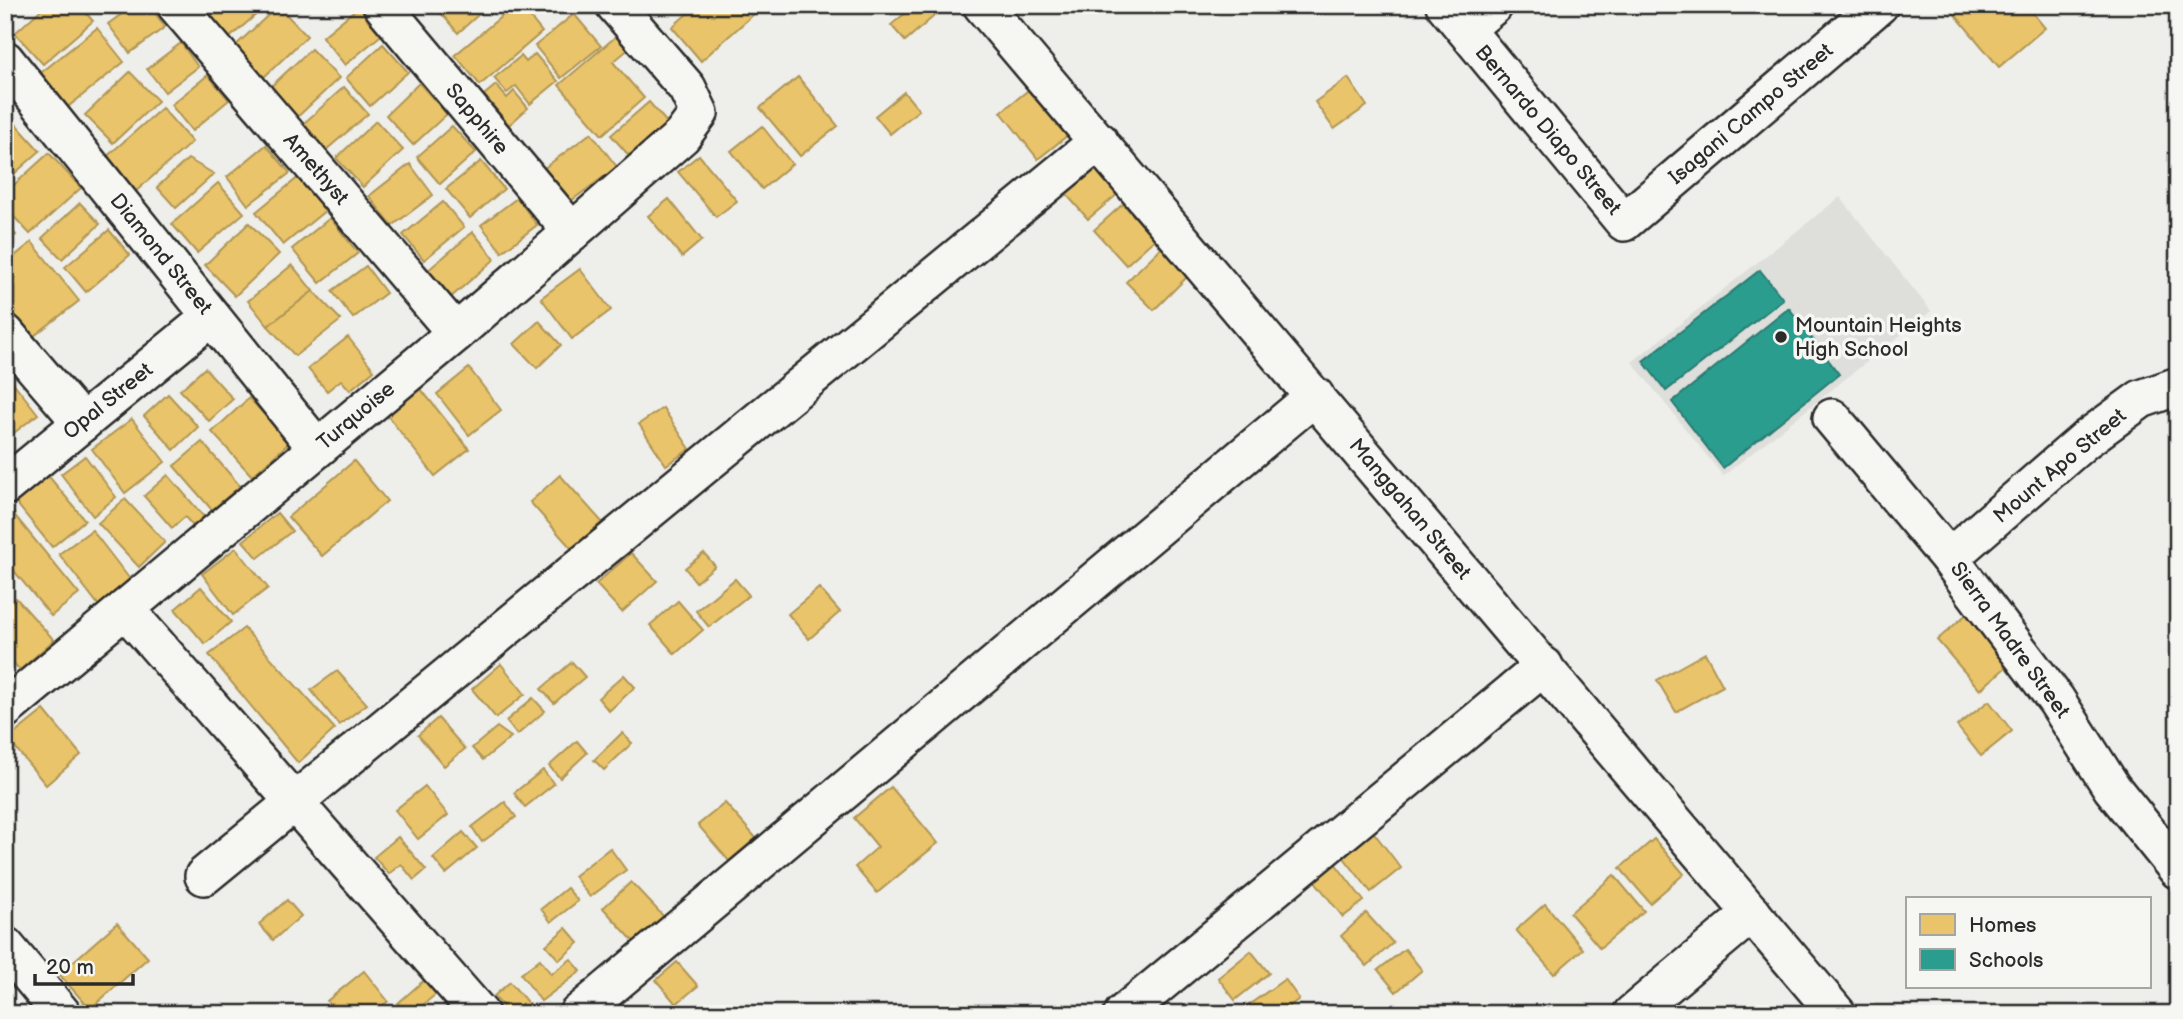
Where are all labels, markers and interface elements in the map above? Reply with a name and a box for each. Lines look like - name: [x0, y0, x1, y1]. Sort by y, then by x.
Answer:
- street label: Isagani Campo Street: [1664, 38, 1839, 190]
- street label: Bernardo Diapo Street: [1470, 40, 1627, 220]
- street label: Sapphire: [440, 78, 514, 160]
- street label: Amethyst: [278, 128, 354, 210]
- street label: Diamond Street: [105, 189, 218, 320]
- place label: Mountain Heights High School: [1795, 313, 1962, 362]
- marker: Mountain Heights High School: [1773, 329, 1789, 345]
- street label: Opal Street: [58, 357, 158, 445]
- street label: Turquoise: [312, 376, 400, 456]
- street label: Mount Apo Street: [1989, 403, 2132, 529]
- street label: Manggahan Street: [1344, 433, 1477, 585]
- street label: Sierra Madre Street: [1945, 557, 2075, 723]
- legend: [1906, 897, 2152, 988]
- text: Homes: [1969, 913, 2037, 938]
- scale bar: [35, 942, 133, 986]
- text: Schools: [1969, 948, 2043, 973]
- text: 20 m: [46, 955, 94, 980]

